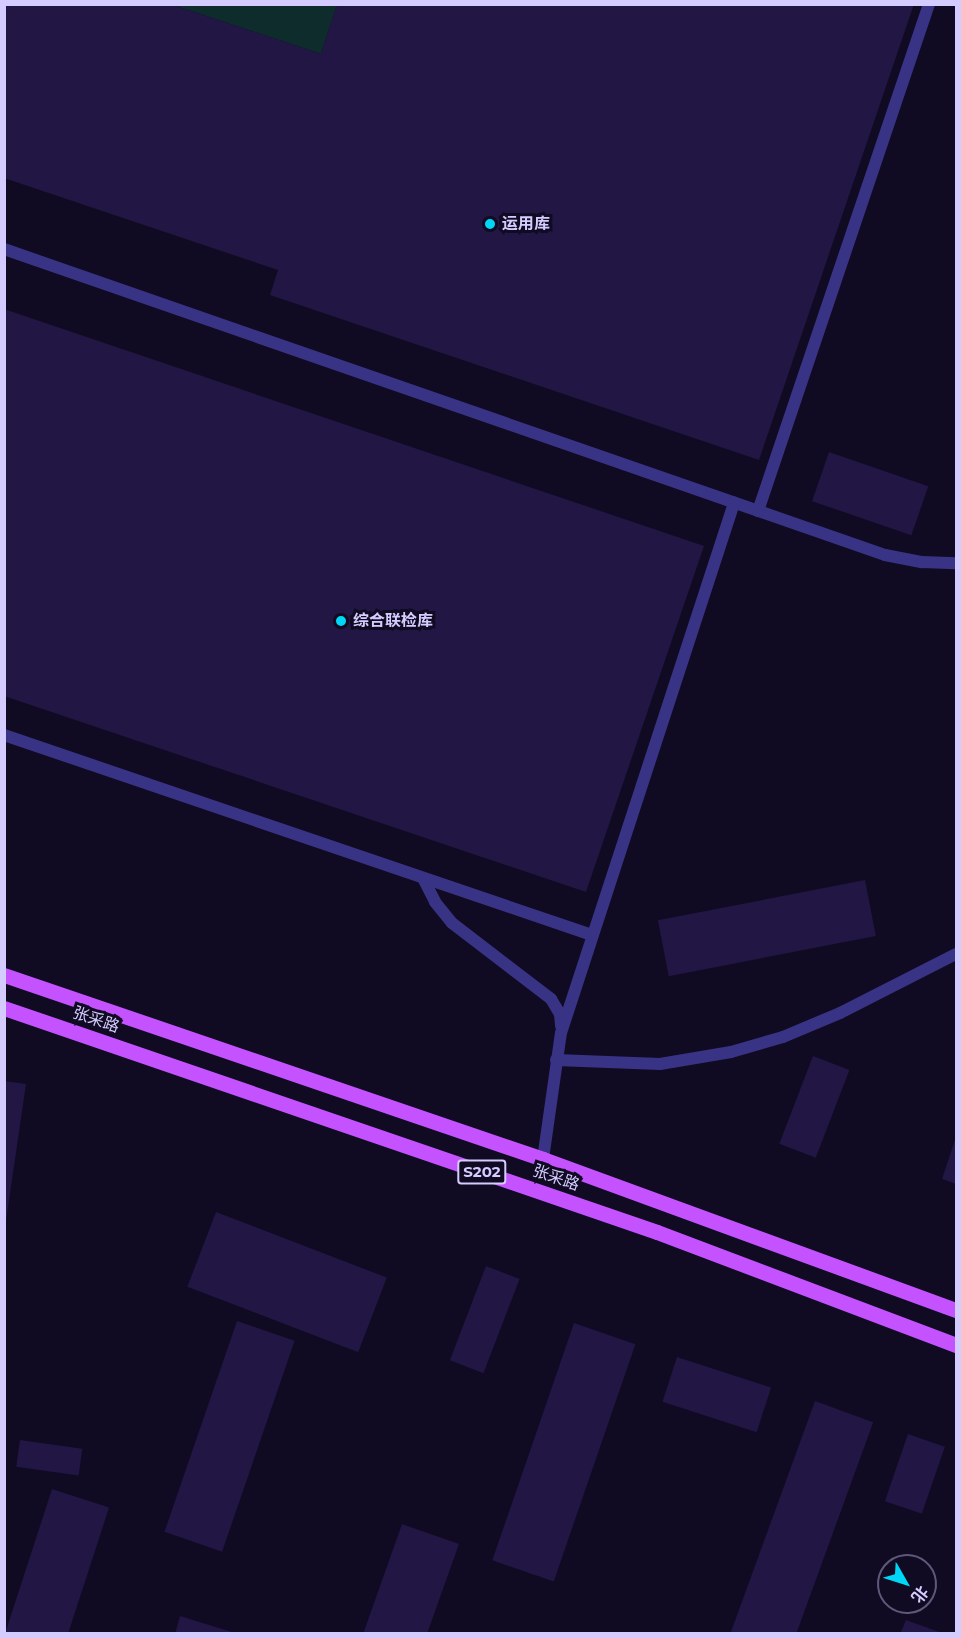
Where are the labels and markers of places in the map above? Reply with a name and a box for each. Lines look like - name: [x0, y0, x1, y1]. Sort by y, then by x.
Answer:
- place label: 运用库: [502, 214, 550, 234]
- marker: 运用库: [483, 217, 497, 231]
- place label: 综合联检库: [353, 611, 433, 631]
- marker: 综合联检库: [334, 614, 348, 628]

